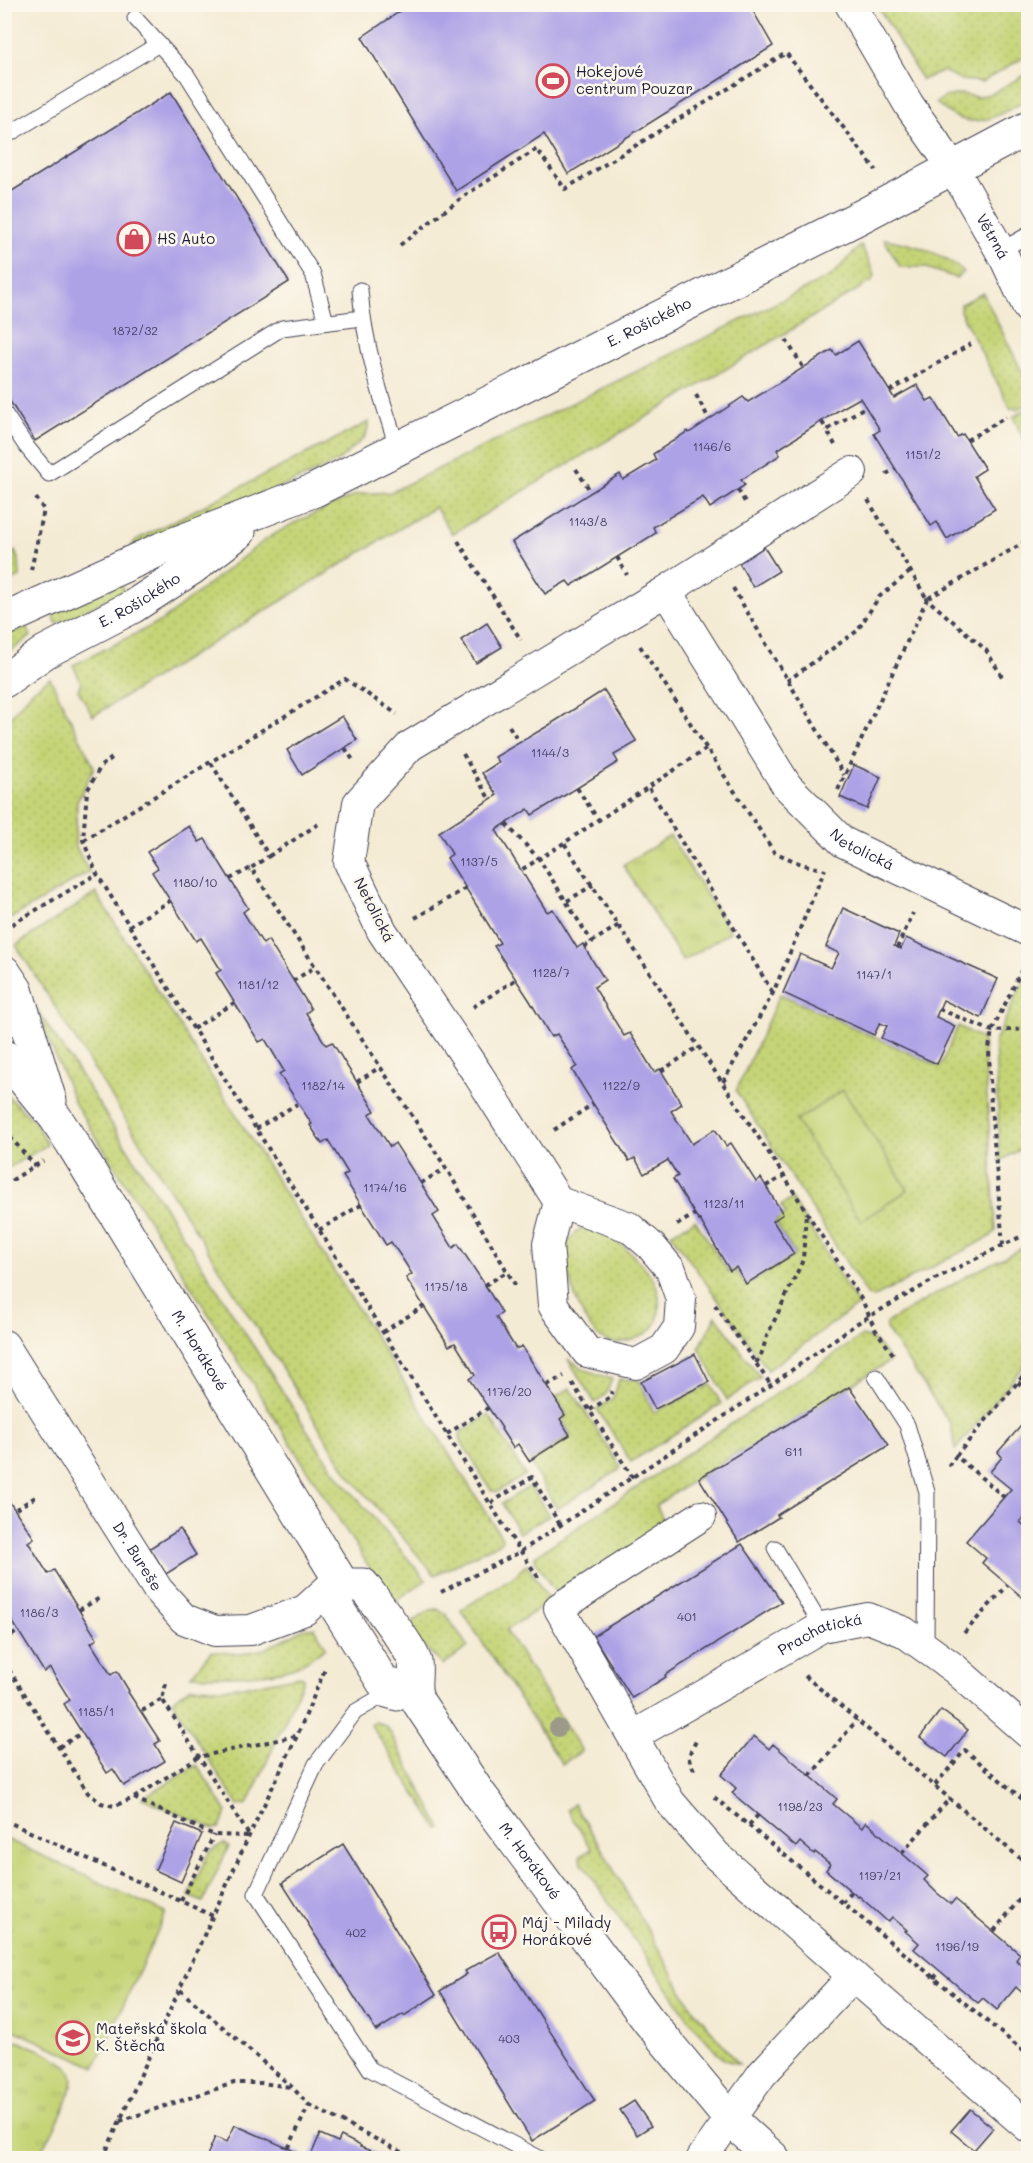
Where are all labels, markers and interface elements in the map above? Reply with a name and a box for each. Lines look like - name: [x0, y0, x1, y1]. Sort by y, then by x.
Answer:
- place label: Hokejové centrum Pouzar: [576, 61, 693, 98]
- sports icon: Hokejové centrum Pouzar: [535, 63, 571, 99]
- street label: Větrná: [972, 210, 1014, 263]
- shop icon: HS Auto: [116, 221, 152, 257]
- place label: HS Auto: [157, 228, 215, 248]
- street label: E. Rošického: [603, 292, 694, 351]
- house number: 1872/32: [112, 322, 158, 338]
- house number: 1146/6: [693, 438, 731, 454]
- house number: 1151/2: [905, 446, 941, 462]
- house number: 1143/8: [569, 513, 607, 529]
- street label: E. Rošického: [95, 567, 184, 632]
- house number: 1144/3: [531, 744, 569, 760]
- street label: Netolická: [826, 824, 898, 874]
- house number: 1137/5: [460, 853, 498, 869]
- house number: 1180/10: [173, 874, 218, 890]
- street label: Netolická: [350, 874, 400, 945]
- house number: 1128/7: [532, 964, 570, 980]
- house number: 1147/1: [856, 966, 892, 982]
- house number: 1181/12: [237, 976, 279, 992]
- house number: 1182/14: [301, 1077, 345, 1093]
- house number: 1122/9: [602, 1077, 640, 1093]
- house number: 1174/16: [363, 1179, 407, 1195]
- house number: 1123/11: [703, 1195, 745, 1211]
- house number: 1175/18: [424, 1278, 468, 1294]
- street label: M. Horákové: [168, 1306, 233, 1394]
- house number: 1176/20: [486, 1383, 532, 1399]
- house number: 611: [785, 1443, 803, 1459]
- street label: Dr. Bureše: [109, 1518, 167, 1595]
- house number: 1186/3: [20, 1604, 58, 1620]
- house number: 401: [677, 1608, 697, 1624]
- street label: Prachatická: [774, 1608, 864, 1659]
- house number: 1185/1: [78, 1703, 114, 1719]
- house number: 1198/23: [777, 1798, 823, 1814]
- street label: M. Horákové: [495, 1818, 566, 1903]
- house number: 1197/21: [859, 1867, 901, 1883]
- place label: Máj - Milady Horákové: [522, 1912, 611, 1949]
- bus stop icon: Máj - Milady Horákové: [481, 1914, 517, 1950]
- house number: 402: [345, 1924, 367, 1940]
- house number: 1196/19: [935, 1938, 979, 1954]
- place label: Mateřská škola K. Štěcha: [96, 2018, 207, 2055]
- school or university icon: Mateřská škola K. Štěcha: [55, 2020, 91, 2056]
- house number: 403: [498, 2030, 520, 2046]

